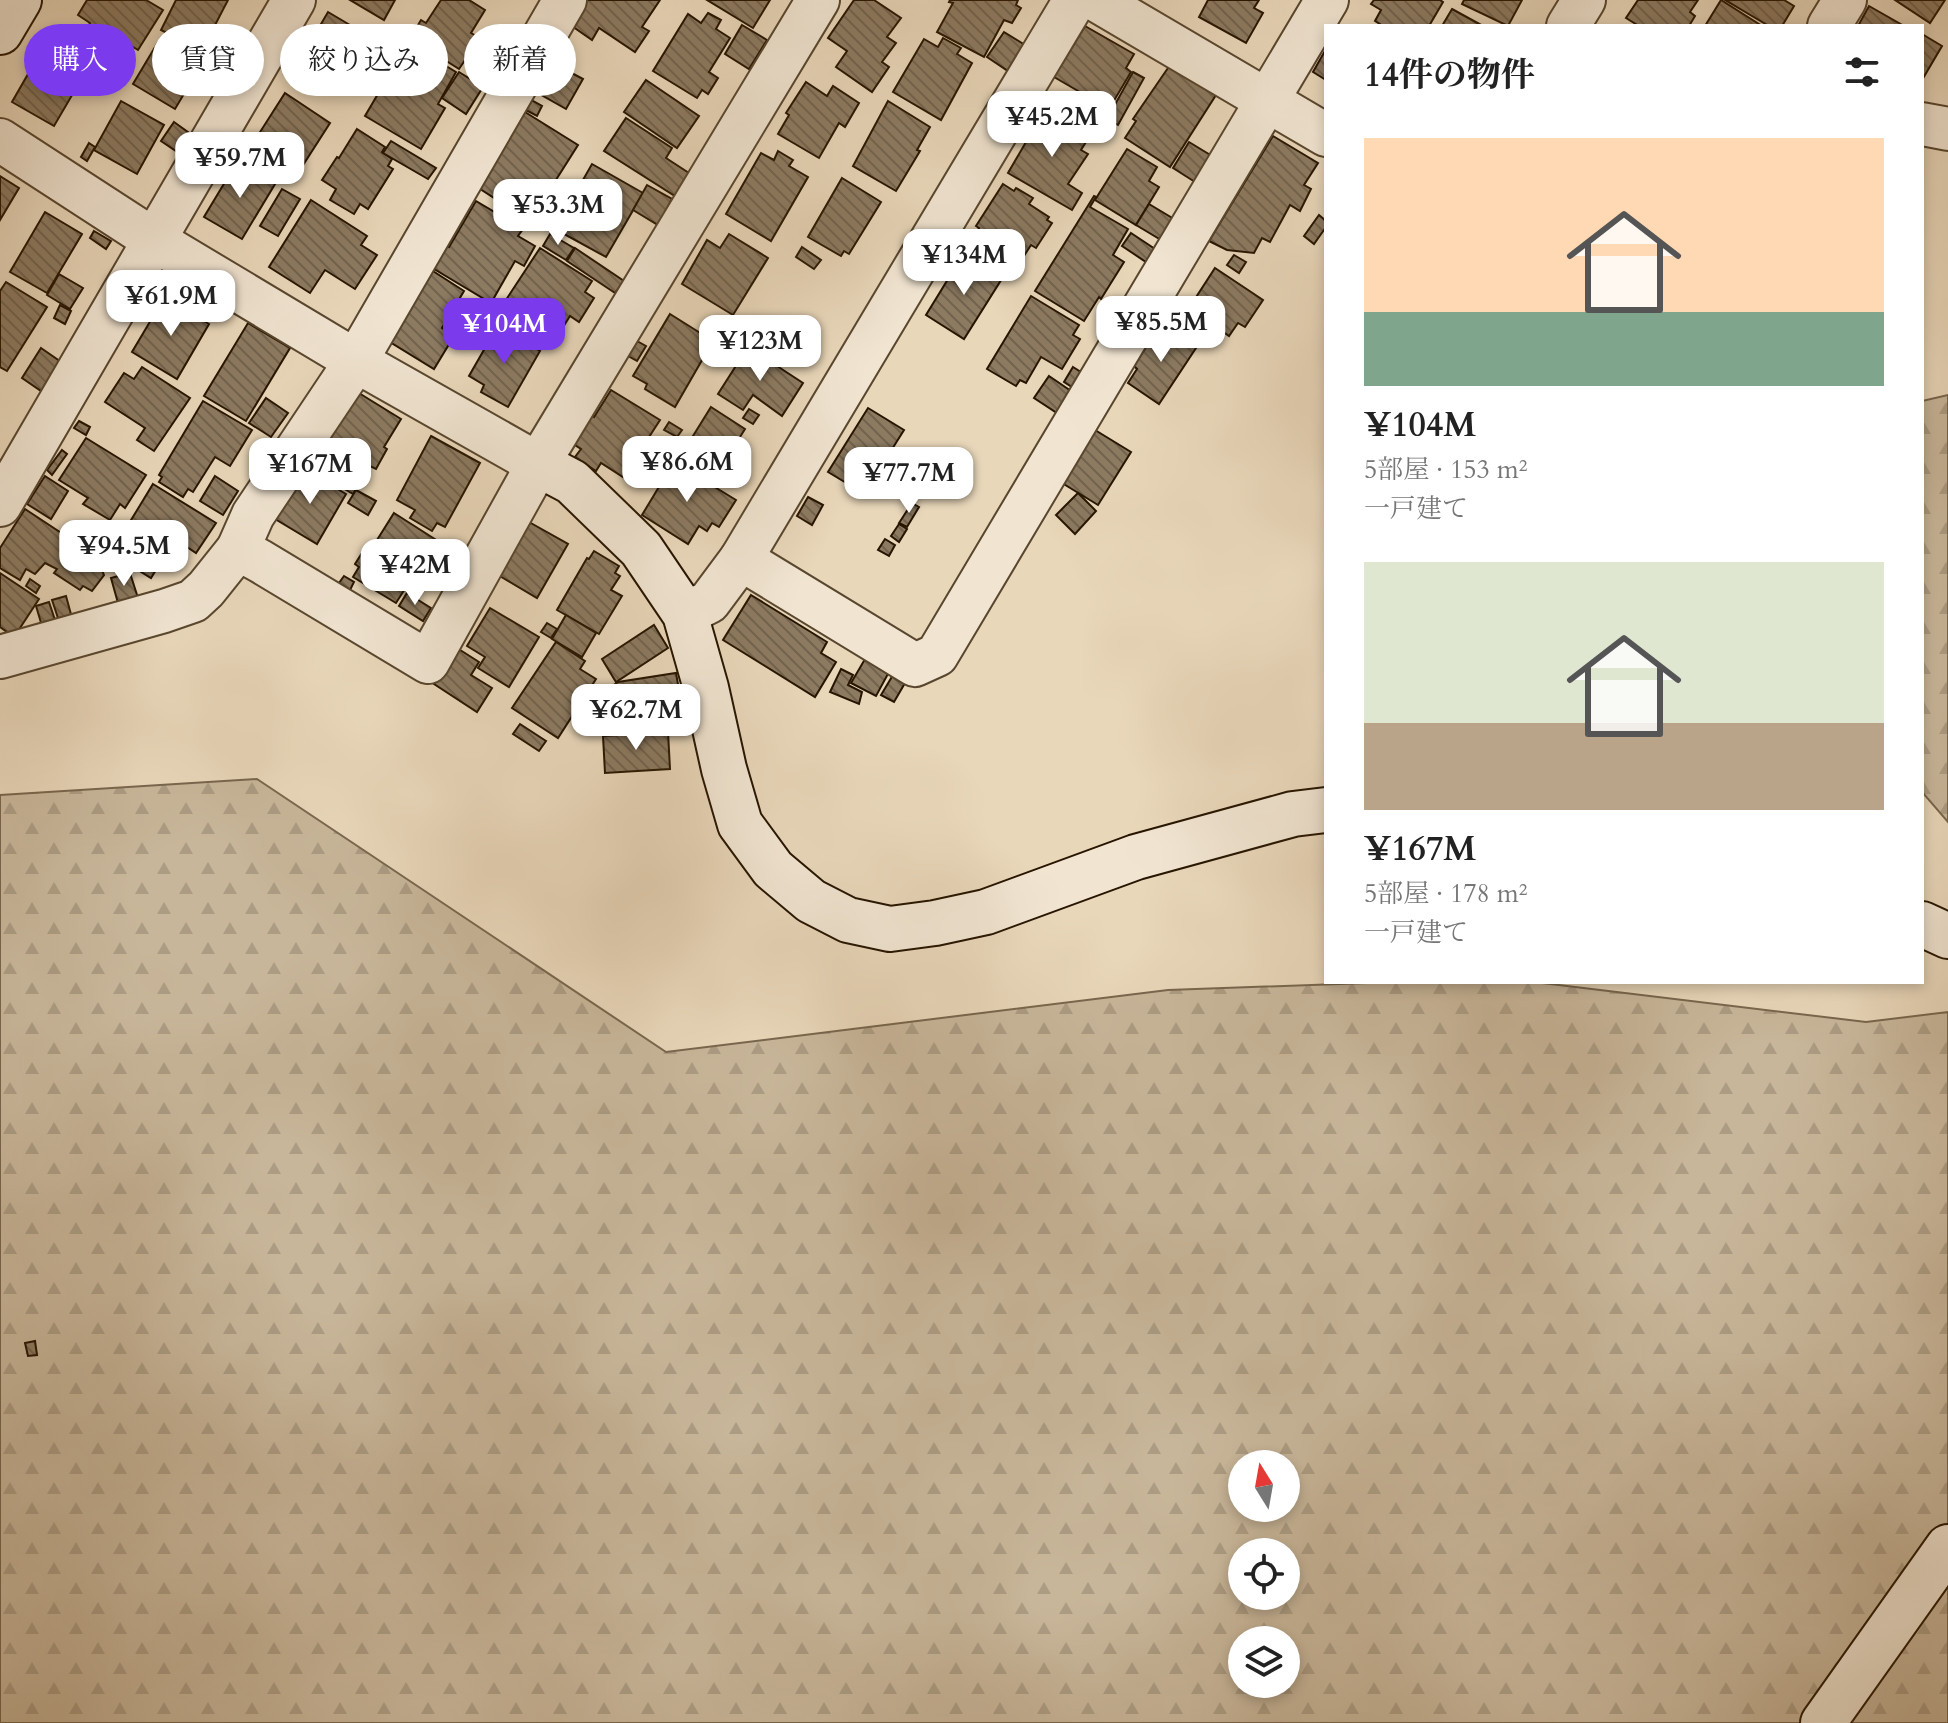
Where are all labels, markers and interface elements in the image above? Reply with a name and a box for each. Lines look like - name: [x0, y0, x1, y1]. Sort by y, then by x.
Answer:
- chip: 購入: [24, 24, 136, 96]
- chip: 賃貸: [152, 24, 264, 96]
- chip: 絞り込み: [280, 24, 448, 96]
- chip: 新着: [464, 24, 576, 96]
- icon: filters: [1840, 50, 1884, 94]
- text: 14件の物件: [1364, 52, 1535, 98]
- pin: ¥45.2M: [987, 91, 1117, 159]
- text: ¥45.2M: [1005, 99, 1099, 134]
- pin: ¥59.7M: [175, 132, 305, 200]
- text: ¥59.7M: [193, 140, 287, 175]
- pin: ¥53.3M: [493, 179, 623, 247]
- text: ¥53.3M: [511, 187, 605, 222]
- icon: home: [1552, 190, 1696, 334]
- pin: ¥134M: [908, 229, 1020, 297]
- text: ¥134M: [921, 237, 1007, 272]
- pin: ¥61.9M: [106, 270, 236, 338]
- text: ¥61.9M: [124, 278, 218, 313]
- pin: ¥85.5M: [1096, 296, 1226, 364]
- pin: ¥104M: [448, 298, 560, 366]
- text: ¥85.5M: [1114, 304, 1208, 339]
- text: ¥104M: [461, 306, 547, 341]
- pin: ¥123M: [704, 315, 816, 383]
- text: ¥123M: [717, 323, 803, 358]
- text: ¥104M: [1364, 402, 1476, 448]
- pin: ¥86.6M: [622, 436, 752, 504]
- pin: ¥167M: [254, 438, 366, 506]
- text: ¥86.6M: [640, 444, 734, 479]
- text: ¥167M: [267, 446, 353, 481]
- pin: ¥77.7M: [844, 447, 974, 515]
- text: 5部屋 · 153 m²: [1364, 452, 1528, 487]
- text: ¥77.7M: [862, 455, 956, 490]
- text: 一戸建て: [1364, 491, 1468, 526]
- pin: ¥94.5M: [59, 520, 189, 588]
- text: ¥94.5M: [77, 528, 171, 563]
- pin: ¥42M: [368, 539, 462, 607]
- text: ¥42M: [379, 547, 451, 582]
- icon: home: [1552, 614, 1696, 758]
- pin: ¥62.7M: [571, 684, 701, 752]
- text: ¥62.7M: [589, 692, 683, 727]
- text: ¥167M: [1364, 826, 1476, 872]
- text: 5部屋 · 178 m²: [1364, 876, 1528, 911]
- text: 一戸建て: [1364, 915, 1468, 950]
- north arrow: [1228, 1450, 1300, 1522]
- map controls: [1228, 1450, 1300, 1698]
- button: locate: [1228, 1538, 1300, 1610]
- button: layers: [1228, 1626, 1300, 1698]

